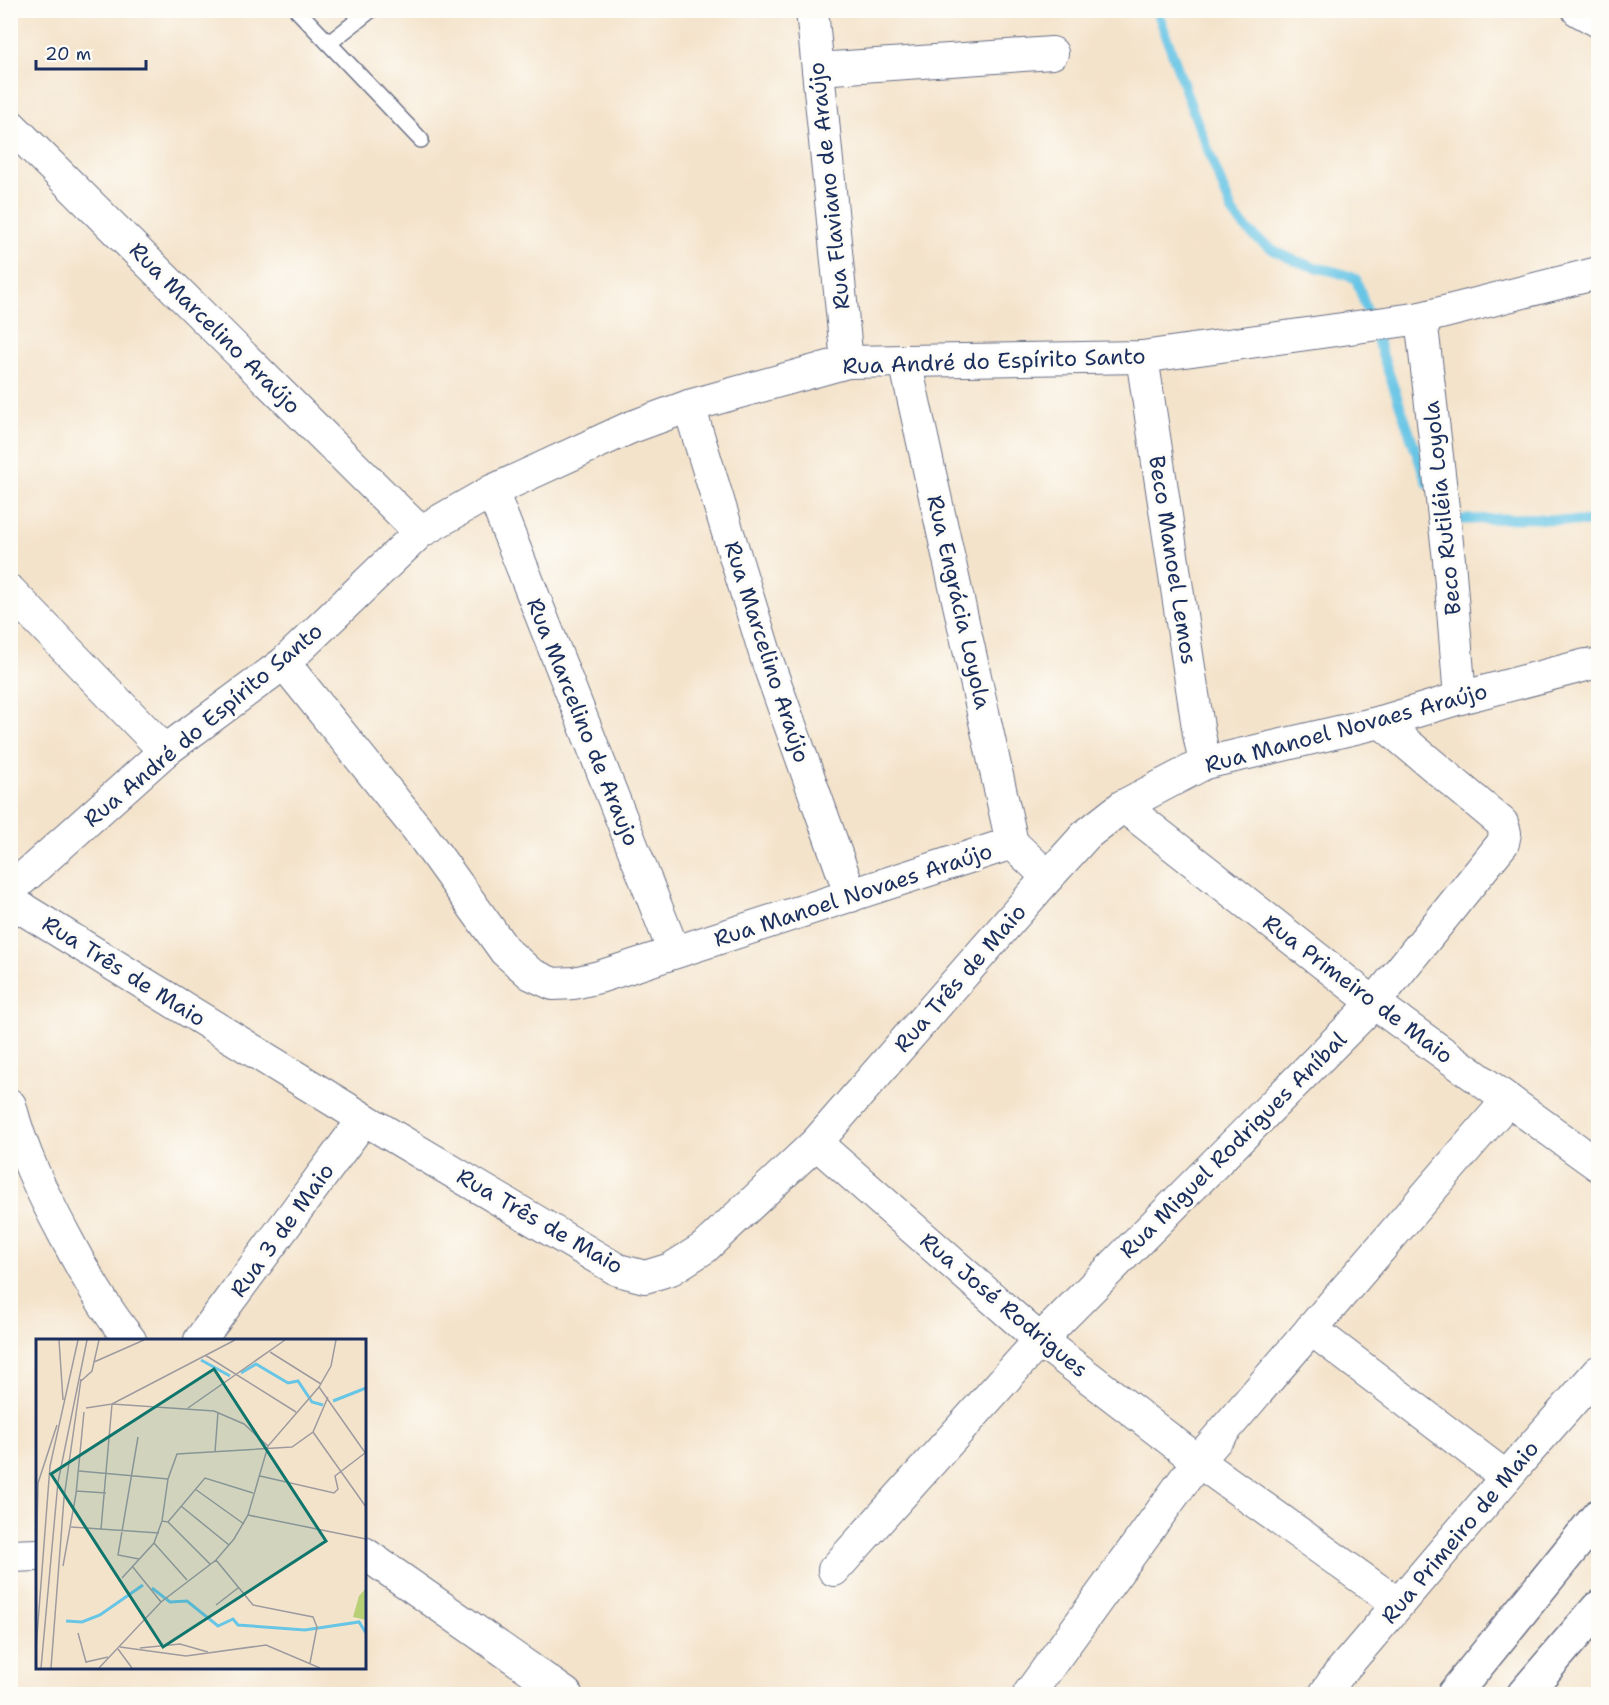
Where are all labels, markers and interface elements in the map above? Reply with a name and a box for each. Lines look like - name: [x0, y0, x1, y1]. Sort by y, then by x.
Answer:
- scale bar: [36, 33, 146, 71]
- text: 20 m: [45, 42, 91, 66]
- street label: Rua Flaviano de Araújo: [802, 61, 856, 311]
- street label: Rua Marcelino Araújo: [123, 236, 307, 420]
- street label: Rua André do Espírito Santo: [842, 341, 1146, 381]
- street label: Beco Rutiléia Loyola: [1416, 399, 1468, 617]
- street label: Beco Manoel Lemos: [1142, 454, 1204, 666]
- street label: Rua Engrácia Loyola: [920, 492, 998, 712]
- street label: Rua Marcelino Araújo: [717, 538, 817, 766]
- street label: Rua Marcelino de Araujo: [520, 594, 646, 850]
- street label: Rua André do Espírito Santo: [78, 616, 328, 834]
- street label: Rua Manoel Novaes Araújo: [1202, 676, 1490, 780]
- street label: Rua Manoel Novaes Araújo: [710, 836, 996, 954]
- street label: Rua Três de Maio: [888, 898, 1032, 1058]
- street label: Rua Primeiro de Maio: [1257, 908, 1459, 1070]
- street label: Rua Três de Maio: [37, 909, 211, 1033]
- street label: Rua Miguel Rodrigues Aníbal: [1113, 1025, 1353, 1265]
- street label: Rua 3 de Maio: [224, 1157, 340, 1303]
- street label: Rua Três de Maio: [452, 1162, 628, 1280]
- street label: Rua José Rodrigues: [914, 1226, 1094, 1384]
- inset map: [36, 1339, 366, 1669]
- street label: Rua Primeiro de Maio: [1375, 1434, 1545, 1630]

